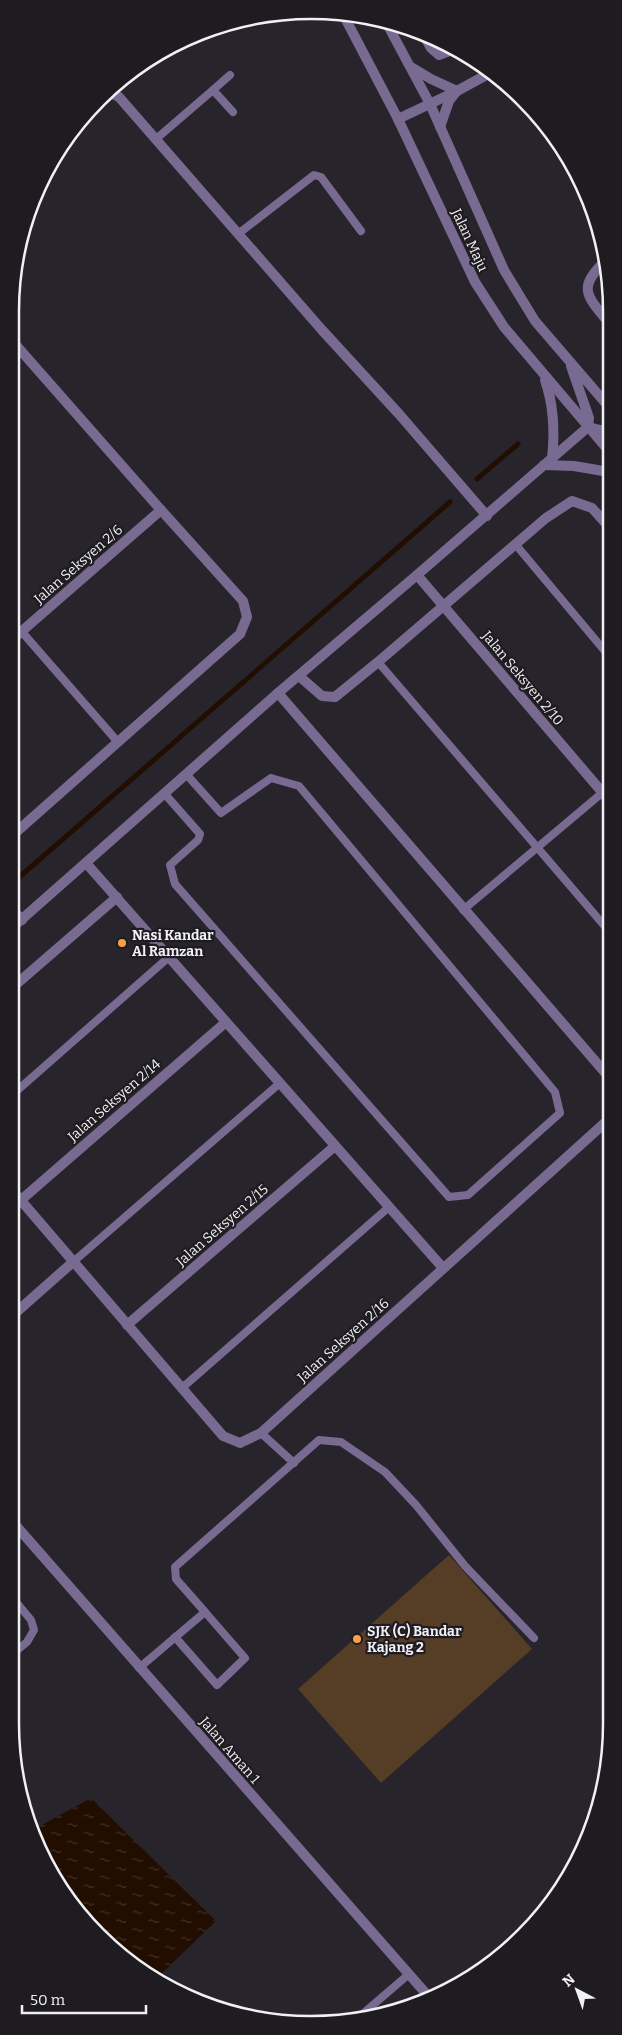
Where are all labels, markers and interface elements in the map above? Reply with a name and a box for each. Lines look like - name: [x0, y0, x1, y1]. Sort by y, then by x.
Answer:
- street label: Jalan Maju: [447, 205, 492, 275]
- street label: Jalan Seksyen 2/6: [30, 521, 126, 608]
- street label: Jalan Seksyen 2/10: [478, 627, 567, 729]
- place label: Nasi Kandar Al Ramzan: [132, 927, 214, 960]
- marker: Nasi Kandar Al Ramzan: [116, 937, 128, 949]
- street label: Jalan Seksyen 2/14: [64, 1055, 164, 1146]
- street label: Jalan Seksyen 2/15: [172, 1181, 272, 1271]
- street label: Jalan Seksyen 2/16: [293, 1295, 393, 1387]
- place label: SJK (C) Bandar Kajang 2: [367, 1622, 462, 1656]
- marker: SJK (C) Bandar Kajang 2: [351, 1633, 363, 1645]
- street label: Jalan Aman 1: [195, 1713, 264, 1788]
- north arrow: [552, 1965, 602, 2015]
- text: N: [559, 1970, 579, 1991]
- scale bar: [22, 1982, 146, 2014]
- text: 50 m: [30, 1991, 66, 2009]

